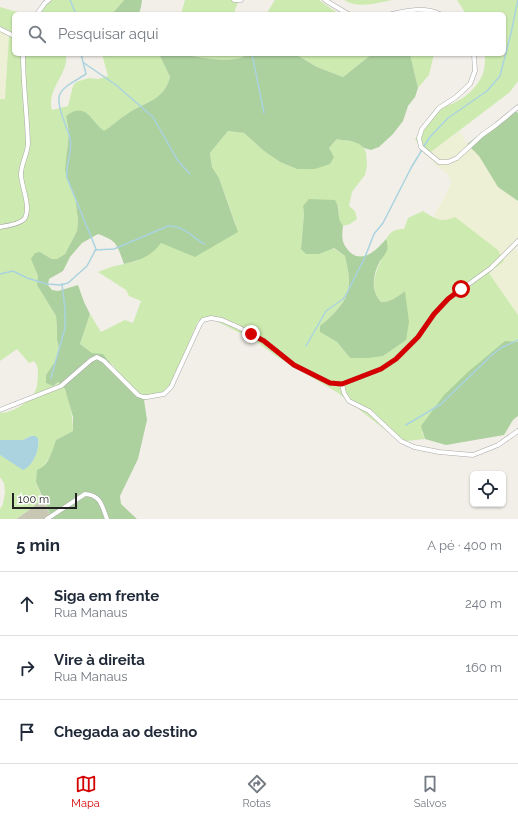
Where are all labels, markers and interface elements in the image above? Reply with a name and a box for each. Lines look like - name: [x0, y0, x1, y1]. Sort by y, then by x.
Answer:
- search box: [12, 12, 506, 56]
- icon: search: [26, 23, 48, 45]
- text: Pesquisar aqui: [58, 25, 158, 43]
- route start: [452, 280, 470, 298]
- route end: [242, 325, 260, 343]
- map controls: [470, 471, 506, 507]
- button: locate: [470, 471, 506, 507]
- scale bar: [12, 491, 77, 510]
- text: 100 m: [18, 493, 49, 506]
- text: 5 min: [16, 535, 60, 555]
- text: A pé · 400 m: [427, 538, 502, 553]
- text: Siga em frente: [54, 587, 159, 605]
- icon: ahead: [16, 593, 38, 615]
- text: 240 m: [465, 596, 502, 611]
- text: Rua Manaus: [54, 605, 128, 620]
- text: Vire à direita: [54, 651, 145, 669]
- icon: right: [16, 657, 38, 679]
- text: 160 m: [465, 660, 502, 675]
- text: Rua Manaus: [54, 669, 128, 684]
- icon: arrive: [16, 721, 38, 743]
- text: Chegada ao destino: [54, 723, 197, 741]
- tab: Mapa: [71, 773, 100, 810]
- tab: Rotas: [242, 773, 271, 810]
- tab: Salvos: [414, 773, 447, 810]

